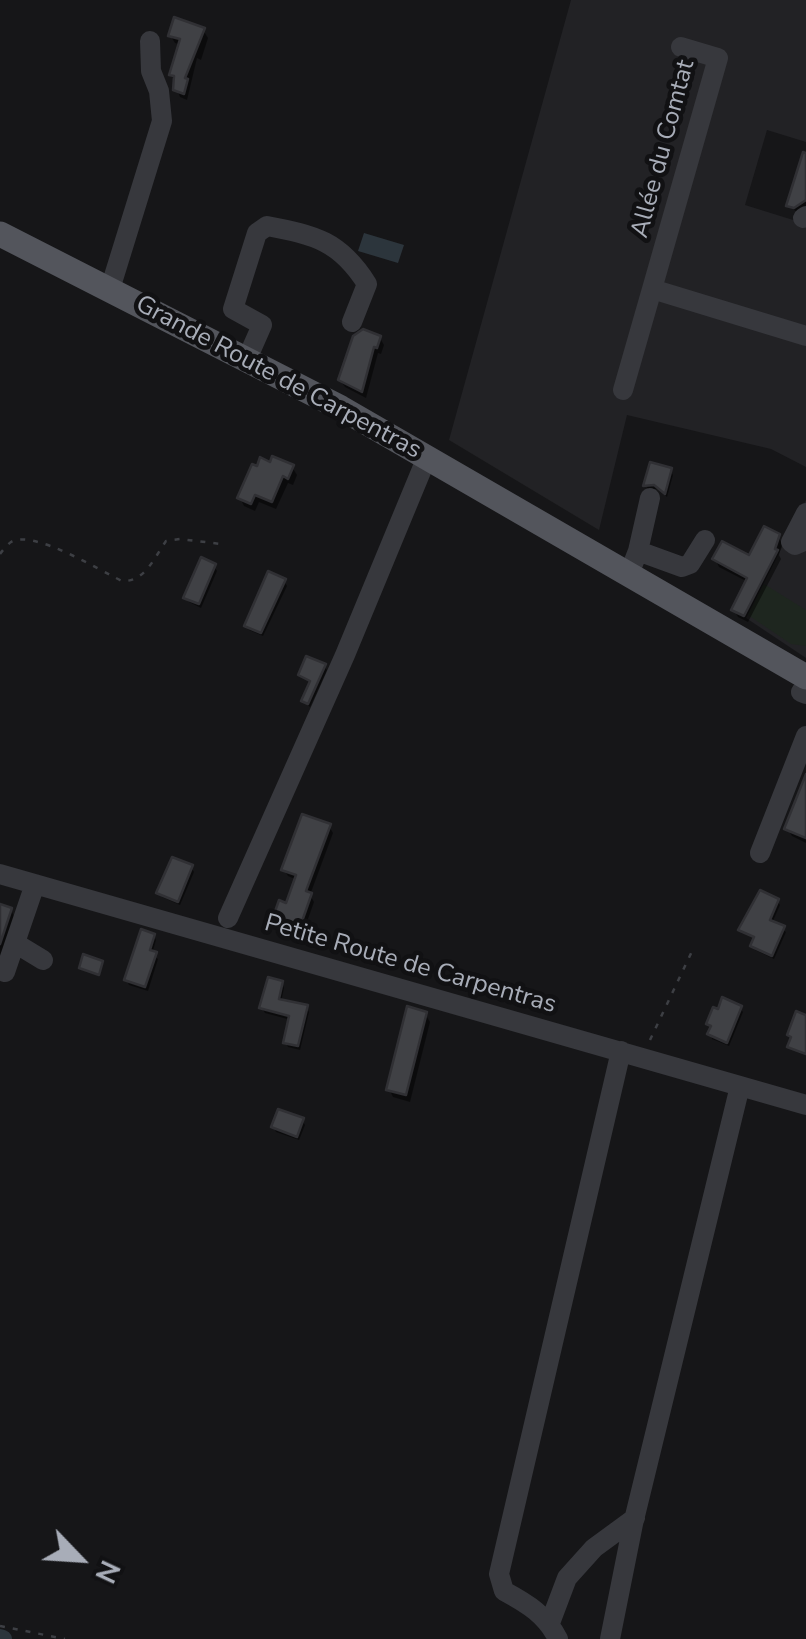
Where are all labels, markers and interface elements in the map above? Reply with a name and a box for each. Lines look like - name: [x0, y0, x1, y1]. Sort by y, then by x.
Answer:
- street label: Allée du Comtat: [626, 57, 702, 241]
- street label: Grande Route de Carpentras: [130, 290, 426, 466]
- street label: Petite Route de Carpentras: [261, 909, 559, 1021]
- north arrow: [30, 1509, 130, 1609]
- text: N: [86, 1554, 129, 1589]

